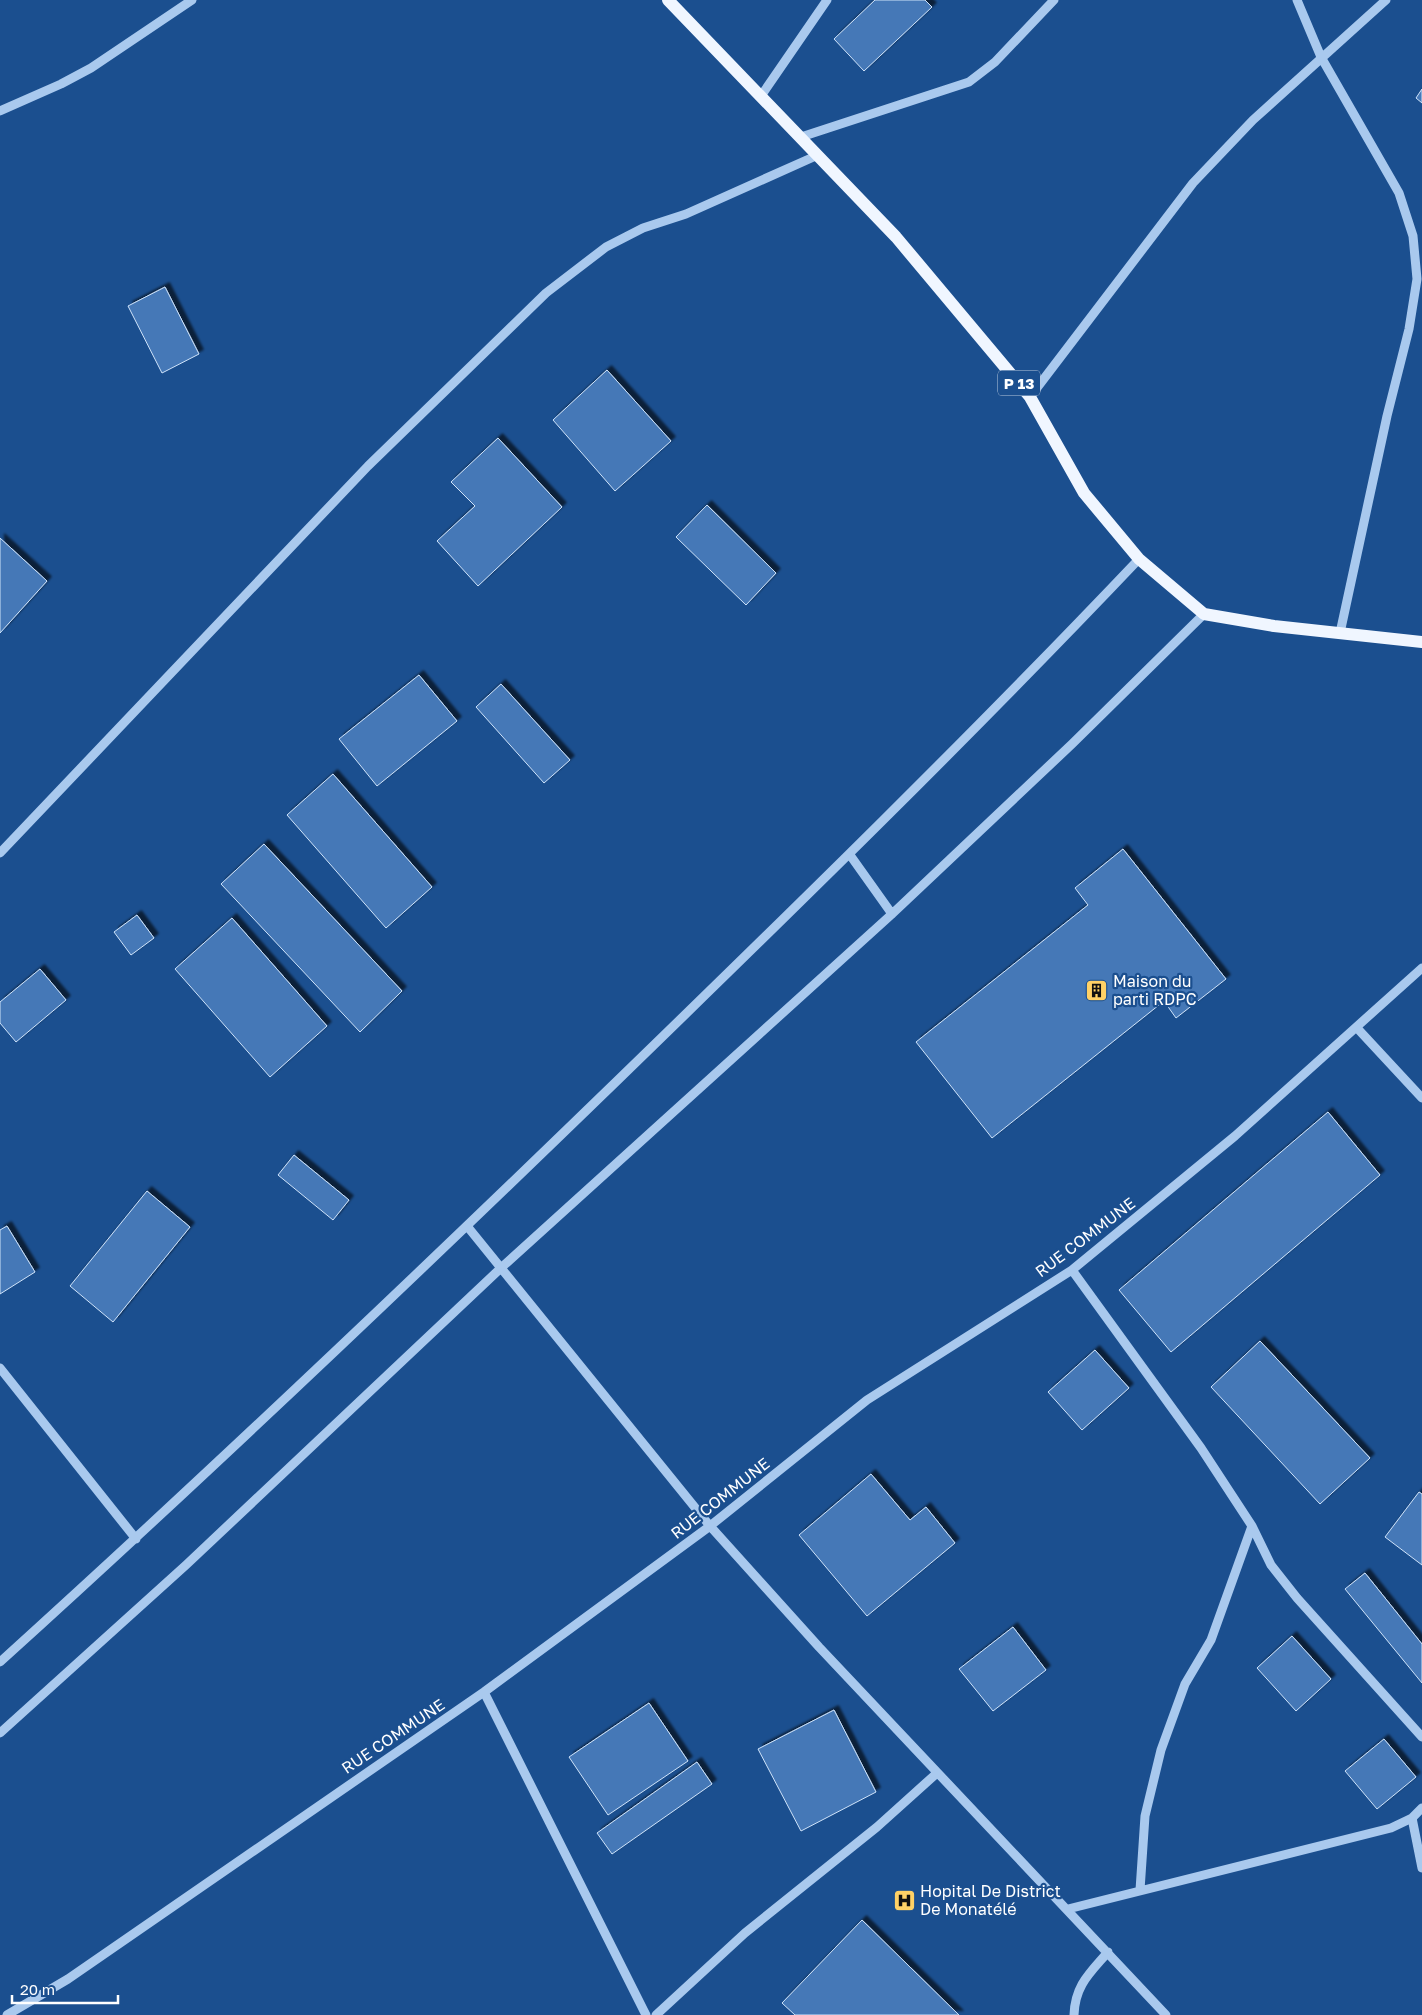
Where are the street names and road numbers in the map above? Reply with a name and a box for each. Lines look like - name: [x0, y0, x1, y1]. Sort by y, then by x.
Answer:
- road number: P 13: [998, 370, 1040, 396]
- street label: RUE COMMUNE: [1031, 1193, 1139, 1281]
- street label: RUE COMMUNE: [667, 1453, 773, 1543]
- street label: RUE COMMUNE: [338, 1694, 448, 1778]

